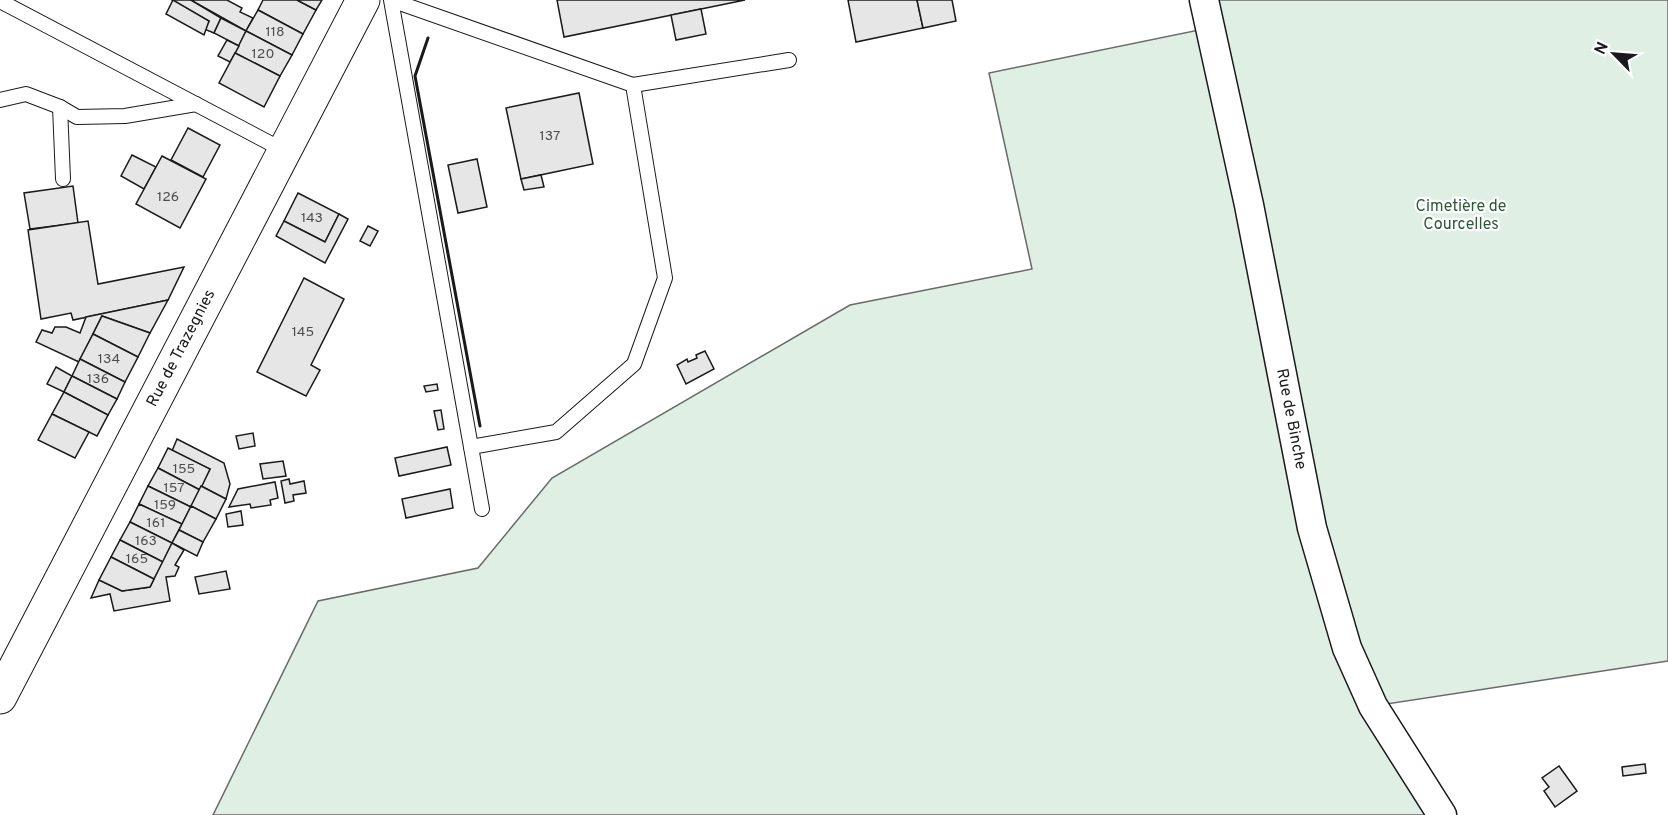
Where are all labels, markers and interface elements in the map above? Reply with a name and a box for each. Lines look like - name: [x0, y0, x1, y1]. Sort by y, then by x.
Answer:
- house number: 118: [266, 24, 285, 41]
- north arrow: [1584, 24, 1644, 84]
- text: N: [1591, 39, 1614, 58]
- house number: 120: [252, 46, 274, 63]
- house number: 137: [540, 128, 560, 145]
- house number: 126: [157, 189, 179, 206]
- park label: Cimetière de Courcelles: [1416, 197, 1506, 235]
- house number: 143: [301, 210, 323, 227]
- street label: Rue de Trazegnies: [143, 286, 220, 411]
- house number: 145: [292, 324, 314, 341]
- house number: 134: [98, 351, 120, 368]
- street label: Rue de Binche: [1271, 367, 1310, 471]
- house number: 136: [87, 371, 109, 388]
- house number: 155: [173, 461, 195, 478]
- house number: 157: [163, 480, 185, 497]
- house number: 159: [154, 497, 176, 514]
- house number: 161: [147, 515, 165, 532]
- house number: 163: [135, 533, 157, 550]
- house number: 165: [126, 551, 148, 568]

